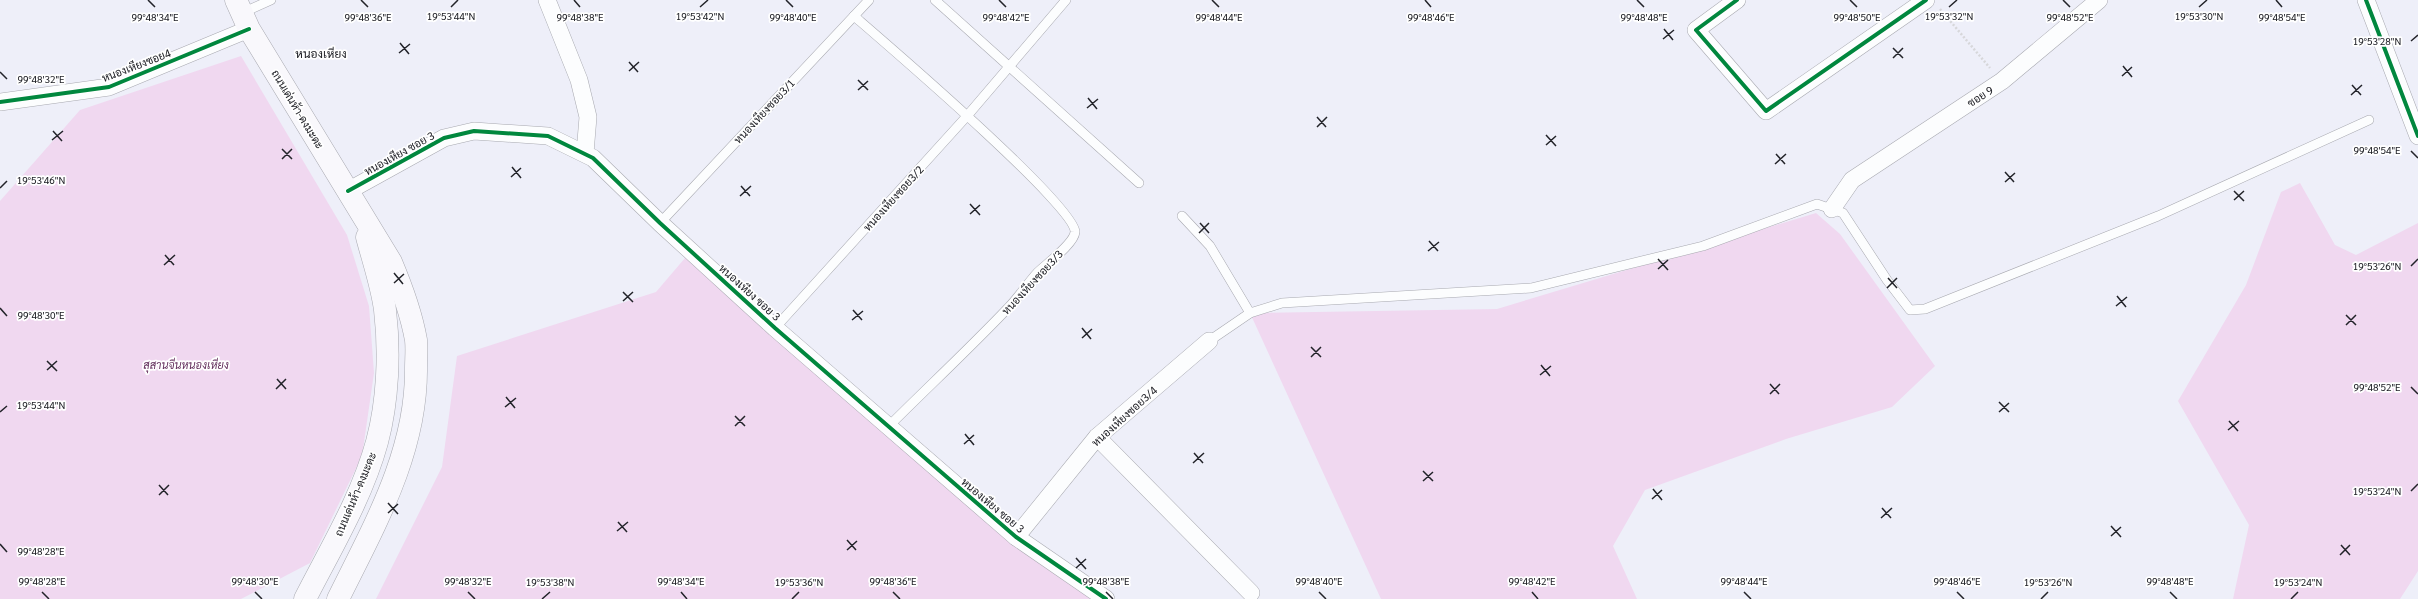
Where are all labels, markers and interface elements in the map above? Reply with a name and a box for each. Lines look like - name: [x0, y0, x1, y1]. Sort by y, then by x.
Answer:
- text: 19°53'44"N: [427, 9, 475, 22]
- text: 19°53'42"N: [676, 9, 724, 22]
- text: 19°53'32"N: [1925, 9, 1973, 22]
- text: 19°53'30"N: [2175, 9, 2223, 22]
- text: 99°48'34"E: [131, 10, 179, 23]
- text: 99°48'36"E: [344, 10, 392, 23]
- text: 99°48'38"E: [556, 10, 604, 23]
- text: 99°48'40"E: [769, 10, 817, 23]
- text: 99°48'42"E: [982, 10, 1030, 23]
- text: 99°48'44"E: [1195, 10, 1243, 23]
- text: 99°48'46"E: [1407, 10, 1455, 23]
- text: 99°48'48"E: [1620, 10, 1668, 23]
- text: 99°48'50"E: [1833, 10, 1881, 23]
- text: 99°48'52"E: [2046, 10, 2094, 23]
- text: 99°48'54"E: [2258, 10, 2306, 23]
- text: 19°53'28"N: [2353, 34, 2401, 47]
- street label: หนองเหียงซอย4: [99, 45, 173, 85]
- district label: หนองเหียง: [295, 45, 347, 61]
- street label: ถนนเด่นห้า-ดงมะดะ: [268, 67, 328, 152]
- text: 99°48'32"E: [17, 72, 65, 85]
- street label: หนองเหียงซอย3/1: [730, 75, 798, 147]
- street label: ซอย 9: [1964, 82, 1996, 110]
- street label: หนองเหียง ซอย 3: [361, 128, 437, 178]
- text: 99°48'54"E: [2353, 143, 2401, 156]
- street label: หนองเหียงซอย3/2: [860, 162, 926, 234]
- text: 19°53'46"N: [17, 173, 65, 186]
- street label: หนองเหียงซอย3/3: [998, 246, 1066, 318]
- text: 19°53'26"N: [2353, 259, 2401, 272]
- street label: หนองเหียง ซอย 3: [716, 260, 784, 324]
- text: 99°48'30"E: [17, 308, 65, 321]
- park label: สุสานจีนหนองเหียง: [143, 357, 229, 374]
- text: 99°48'52"E: [2353, 380, 2401, 393]
- street label: หนองเหียงซอย3/4: [1088, 383, 1160, 449]
- text: 19°53'44"N: [17, 398, 65, 411]
- street label: ถนนเด่นห้า-ดงมะดะ: [331, 450, 380, 538]
- street label: หนองเหียง ซอย 3: [958, 474, 1028, 536]
- text: 19°53'24"N: [2353, 484, 2401, 497]
- text: 99°48'28"E: [17, 544, 65, 557]
- text: 99°48'28"E: [18, 574, 66, 587]
- text: 99°48'30"E: [231, 574, 279, 587]
- text: 99°48'32"E: [444, 574, 492, 587]
- text: 99°48'34"E: [657, 574, 705, 587]
- text: 99°48'36"E: [869, 574, 917, 587]
- text: 99°48'38"E: [1082, 574, 1130, 587]
- text: 99°48'40"E: [1295, 574, 1343, 587]
- text: 99°48'42"E: [1508, 574, 1556, 587]
- text: 99°48'44"E: [1720, 574, 1768, 587]
- text: 99°48'46"E: [1933, 574, 1981, 587]
- text: 99°48'48"E: [2146, 574, 2194, 587]
- text: 19°53'38"N: [526, 575, 574, 588]
- text: 19°53'36"N: [775, 575, 823, 588]
- text: 19°53'26"N: [2024, 575, 2072, 588]
- text: 19°53'24"N: [2274, 575, 2322, 588]

